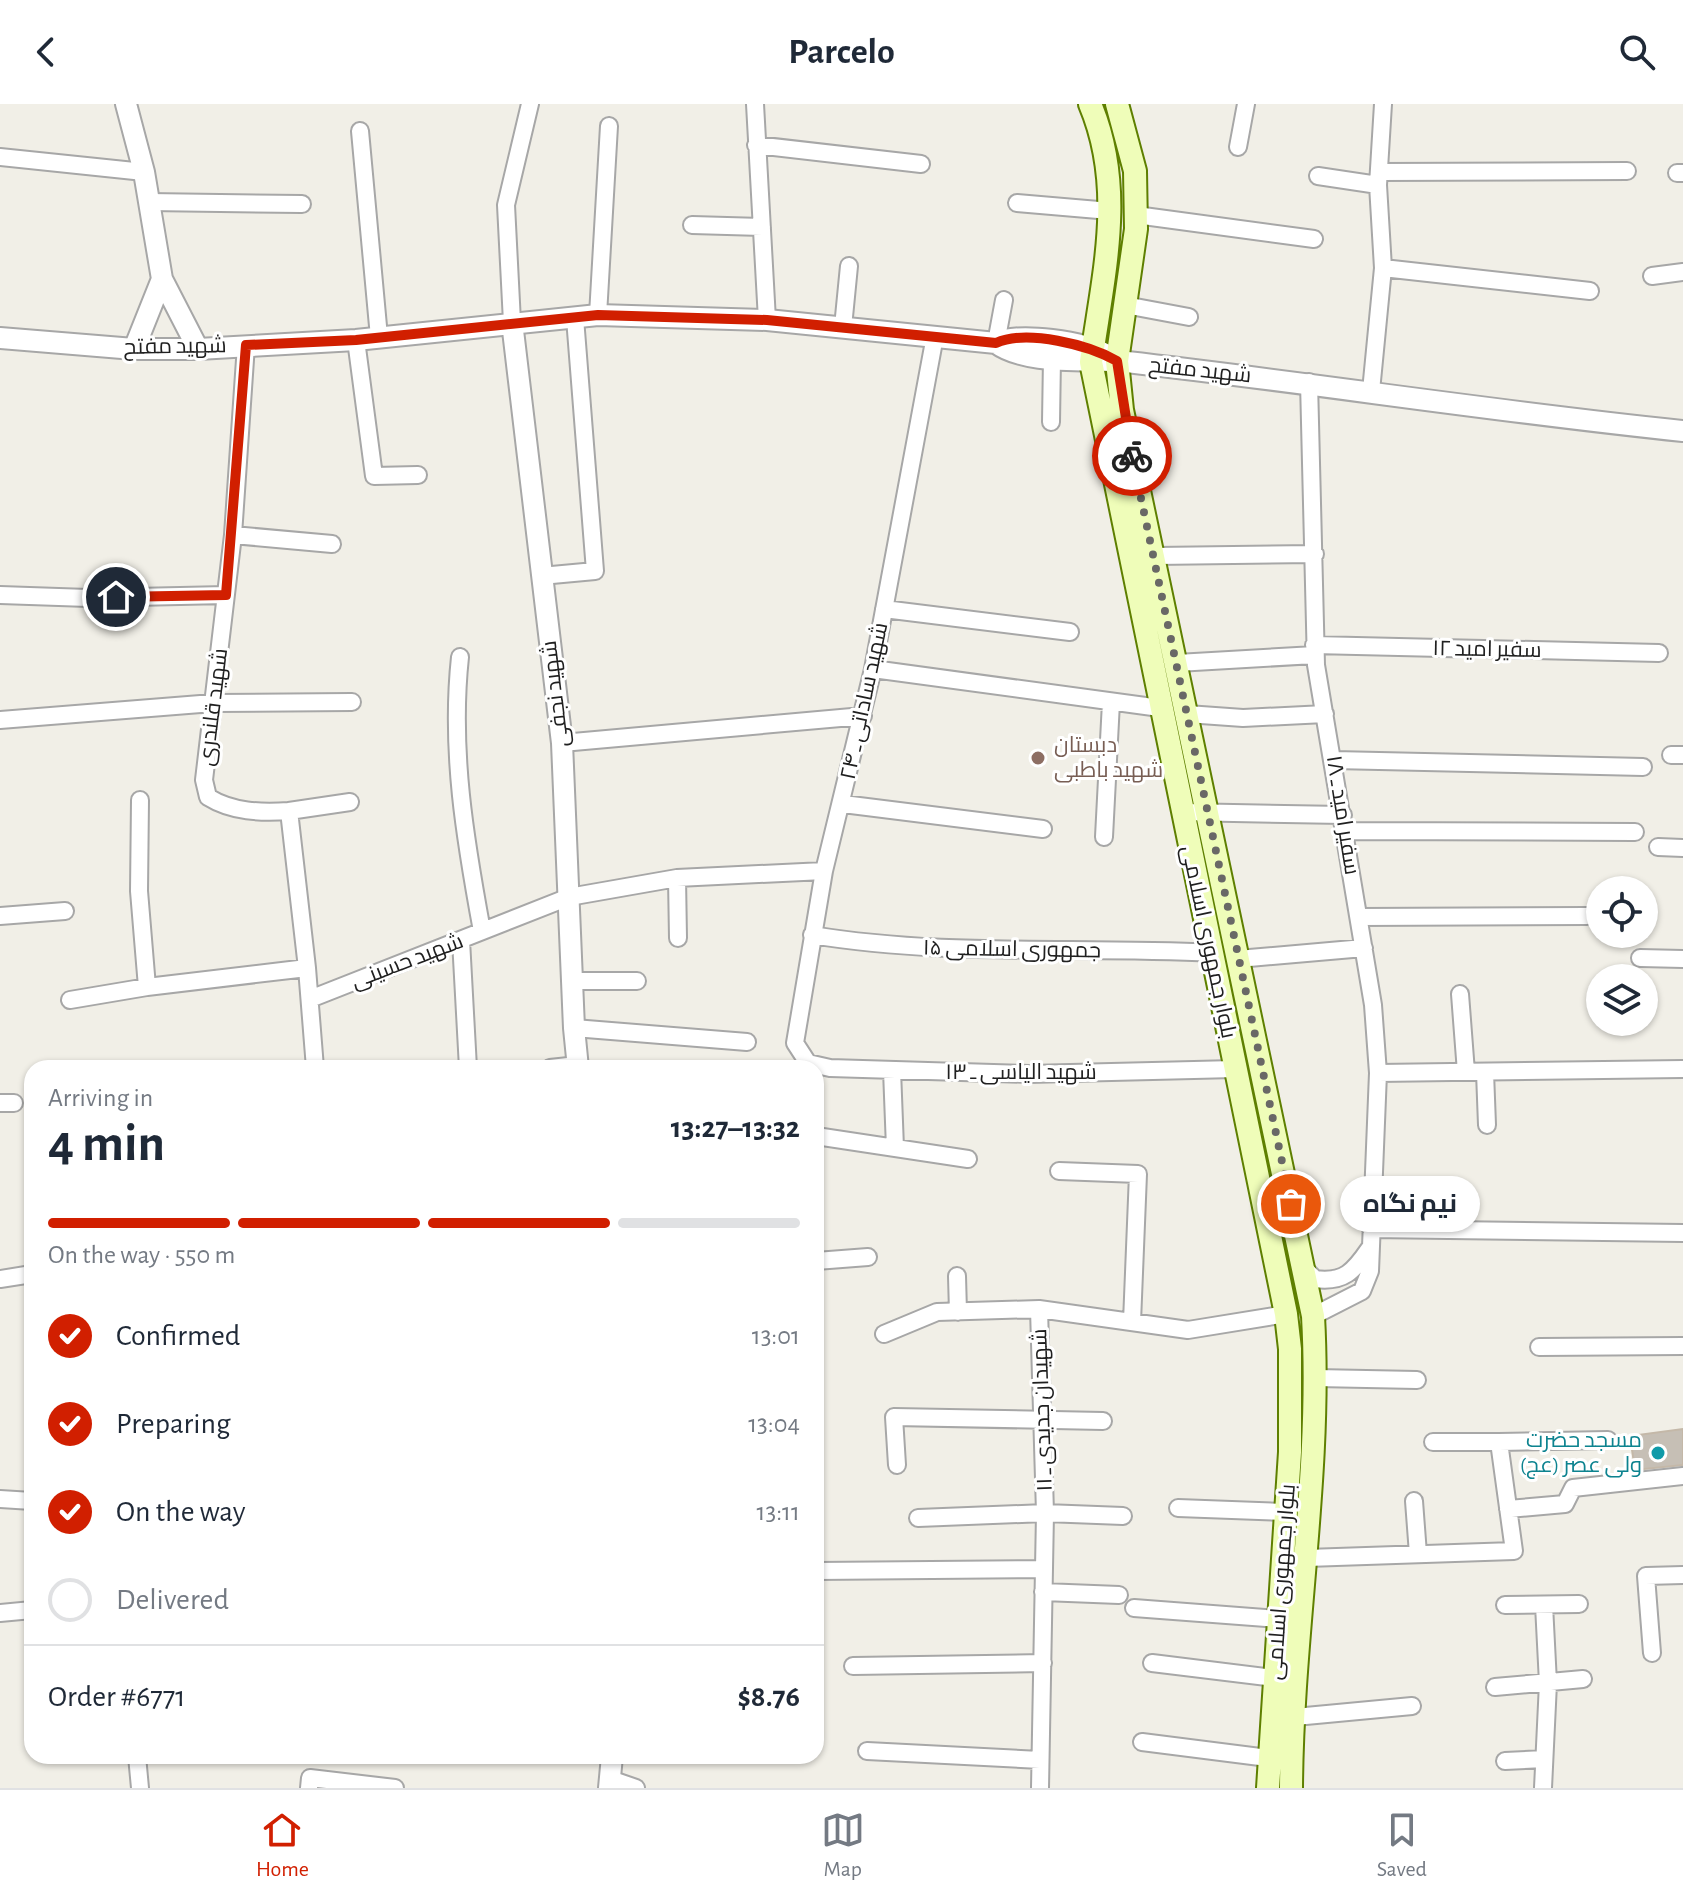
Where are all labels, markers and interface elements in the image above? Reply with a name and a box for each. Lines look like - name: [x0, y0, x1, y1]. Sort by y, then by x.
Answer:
- icon: back: [24, 30, 68, 74]
- icon: search: [1615, 30, 1659, 74]
- text: Parcelo: [788, 34, 895, 70]
- street label: شهید مفتح: [123, 334, 227, 361]
- street label: شهید مفتح: [1147, 354, 1252, 389]
- courier: [1092, 416, 1172, 496]
- icon: bike: [1110, 434, 1154, 478]
- pin: [82, 563, 150, 631]
- icon: home: [94, 575, 138, 619]
- street label: شهید ساداتی ـ ۲۴: [837, 620, 893, 782]
- street label: سفیر امید ۱۲: [1432, 637, 1542, 662]
- street label: شهید نجفی: [538, 639, 574, 749]
- street label: شهید قلندری: [195, 647, 233, 767]
- place label: دبستان شهید باطبی: [1054, 734, 1163, 783]
- marker: دبستان شهید باطبی: [1029, 749, 1047, 767]
- street label: سفیر امید ـ ۱۸: [1322, 754, 1363, 876]
- street label: بلوار جمهوری اسلامی: [1176, 844, 1240, 1041]
- map controls: [1586, 876, 1658, 1036]
- button: locate: [1586, 876, 1658, 948]
- street label: شهید حسینی: [348, 930, 467, 994]
- street label: جمهوری اسلامی ۱۵: [923, 936, 1101, 964]
- button: layers: [1586, 964, 1658, 1036]
- street label: شهید الیاسی ـ ۱۳: [945, 1061, 1097, 1085]
- text: Arriving in: [48, 1085, 153, 1111]
- text: 13:27–13:32: [671, 1113, 800, 1143]
- text: 4 min: [48, 1118, 165, 1170]
- pin: [1257, 1170, 1325, 1238]
- callout: نیم نگاه: [1339, 1176, 1479, 1232]
- icon: bag: [1269, 1182, 1313, 1226]
- text: نیم نگاه: [1363, 1191, 1457, 1217]
- text: On the way · 550 m: [48, 1242, 235, 1268]
- icon: check: [48, 1314, 92, 1358]
- text: Confirmed: [116, 1321, 240, 1351]
- text: 13:01: [752, 1323, 800, 1349]
- street label: شهیدان جدیدی ـ ۱۱: [1028, 1328, 1058, 1492]
- icon: check: [48, 1402, 92, 1446]
- text: Preparing: [116, 1409, 231, 1439]
- text: 13:04: [748, 1411, 800, 1437]
- place label: مسجد حضرت ولی عصر (عج): [1520, 1429, 1642, 1479]
- marker: مسجد حضرت ولی عصر (عج): [1649, 1444, 1667, 1462]
- street label: بلوار جمهوری اسلامی: [1263, 1483, 1301, 1681]
- icon: check: [48, 1490, 92, 1534]
- text: On the way: [116, 1497, 245, 1527]
- text: 13:11: [757, 1499, 800, 1525]
- text: Delivered: [116, 1585, 229, 1615]
- text: Order #6771: [48, 1682, 186, 1712]
- text: $8.76: [737, 1682, 800, 1712]
- tab: Home: [256, 1808, 309, 1882]
- tab: Map: [821, 1808, 865, 1882]
- tab: Saved: [1377, 1808, 1427, 1882]

